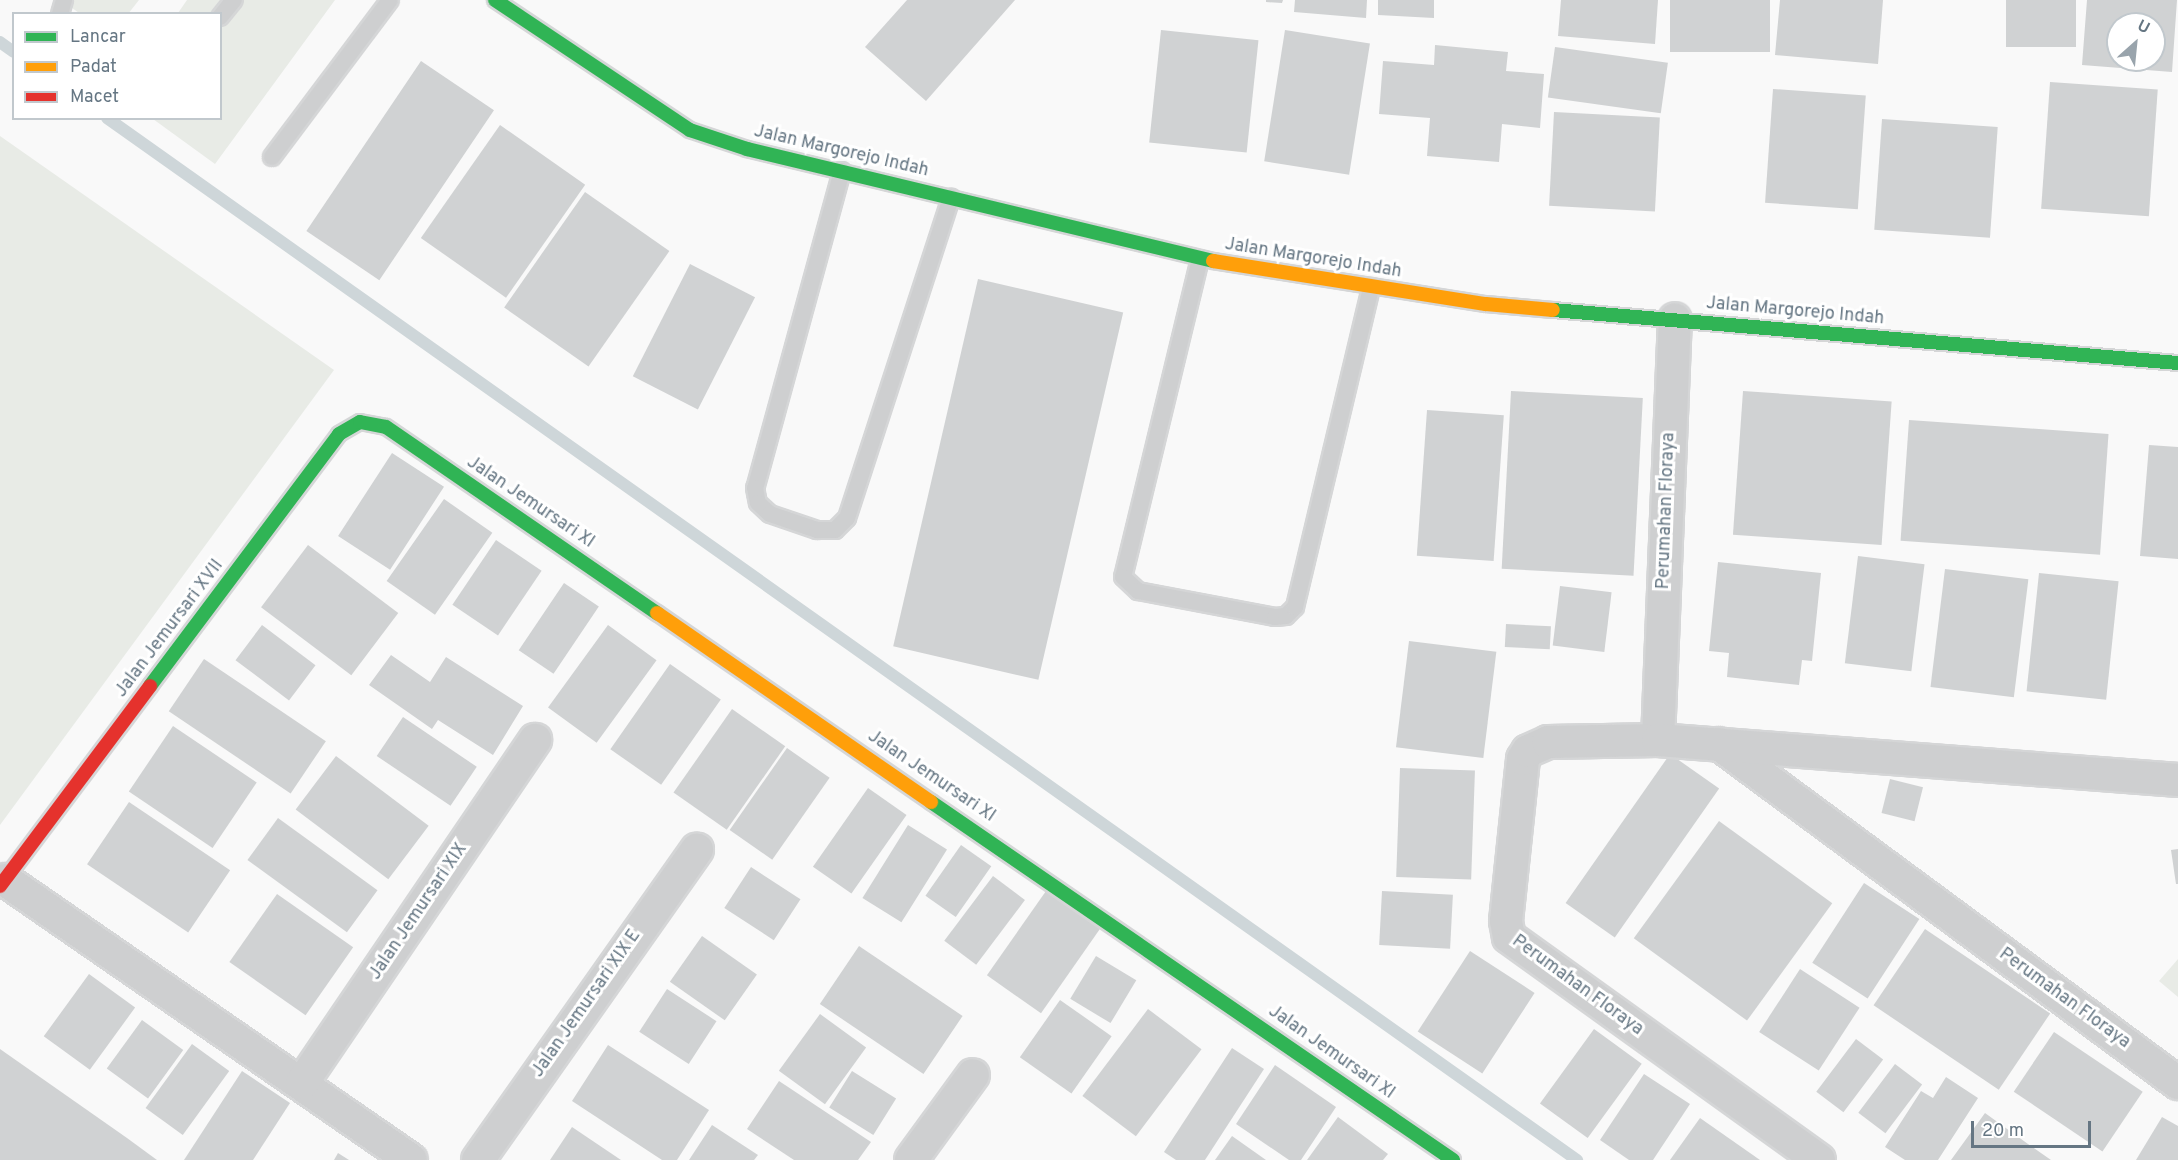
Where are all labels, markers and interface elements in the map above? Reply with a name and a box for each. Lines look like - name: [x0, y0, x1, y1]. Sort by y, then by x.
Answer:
- legend: [12, 12, 222, 120]
- north arrow: [2106, 12, 2166, 72]
- text: U: [2134, 16, 2153, 39]
- text: Lancar: [70, 26, 126, 49]
- text: Padat: [70, 56, 117, 79]
- text: Macet: [70, 86, 119, 109]
- street label: Jalan Margorejo Indah: [752, 121, 930, 183]
- street label: Jalan Margorejo Indah: [1223, 234, 1403, 284]
- street label: Jalan Margorejo Indah: [1705, 293, 1885, 331]
- street label: Perumahan Floraya: [1653, 432, 1681, 590]
- street label: Jalan Jemursari XI: [462, 452, 598, 554]
- street label: Jalan Jemursari XVII: [111, 556, 229, 702]
- street label: Jalan Jemursari XI: [863, 726, 999, 828]
- street label: Jalan Jemursari XIX: [365, 840, 473, 984]
- street label: Jalan Jemursari XIX E: [528, 926, 646, 1082]
- street label: Perumahan Floraya: [1507, 931, 1647, 1041]
- street label: Perumahan Floraya: [1994, 944, 2134, 1054]
- street label: Jalan Jemursari XI: [1264, 1001, 1398, 1105]
- scale bar: [1974, 1109, 2094, 1147]
- text: 20 m: [1982, 1120, 2024, 1143]

